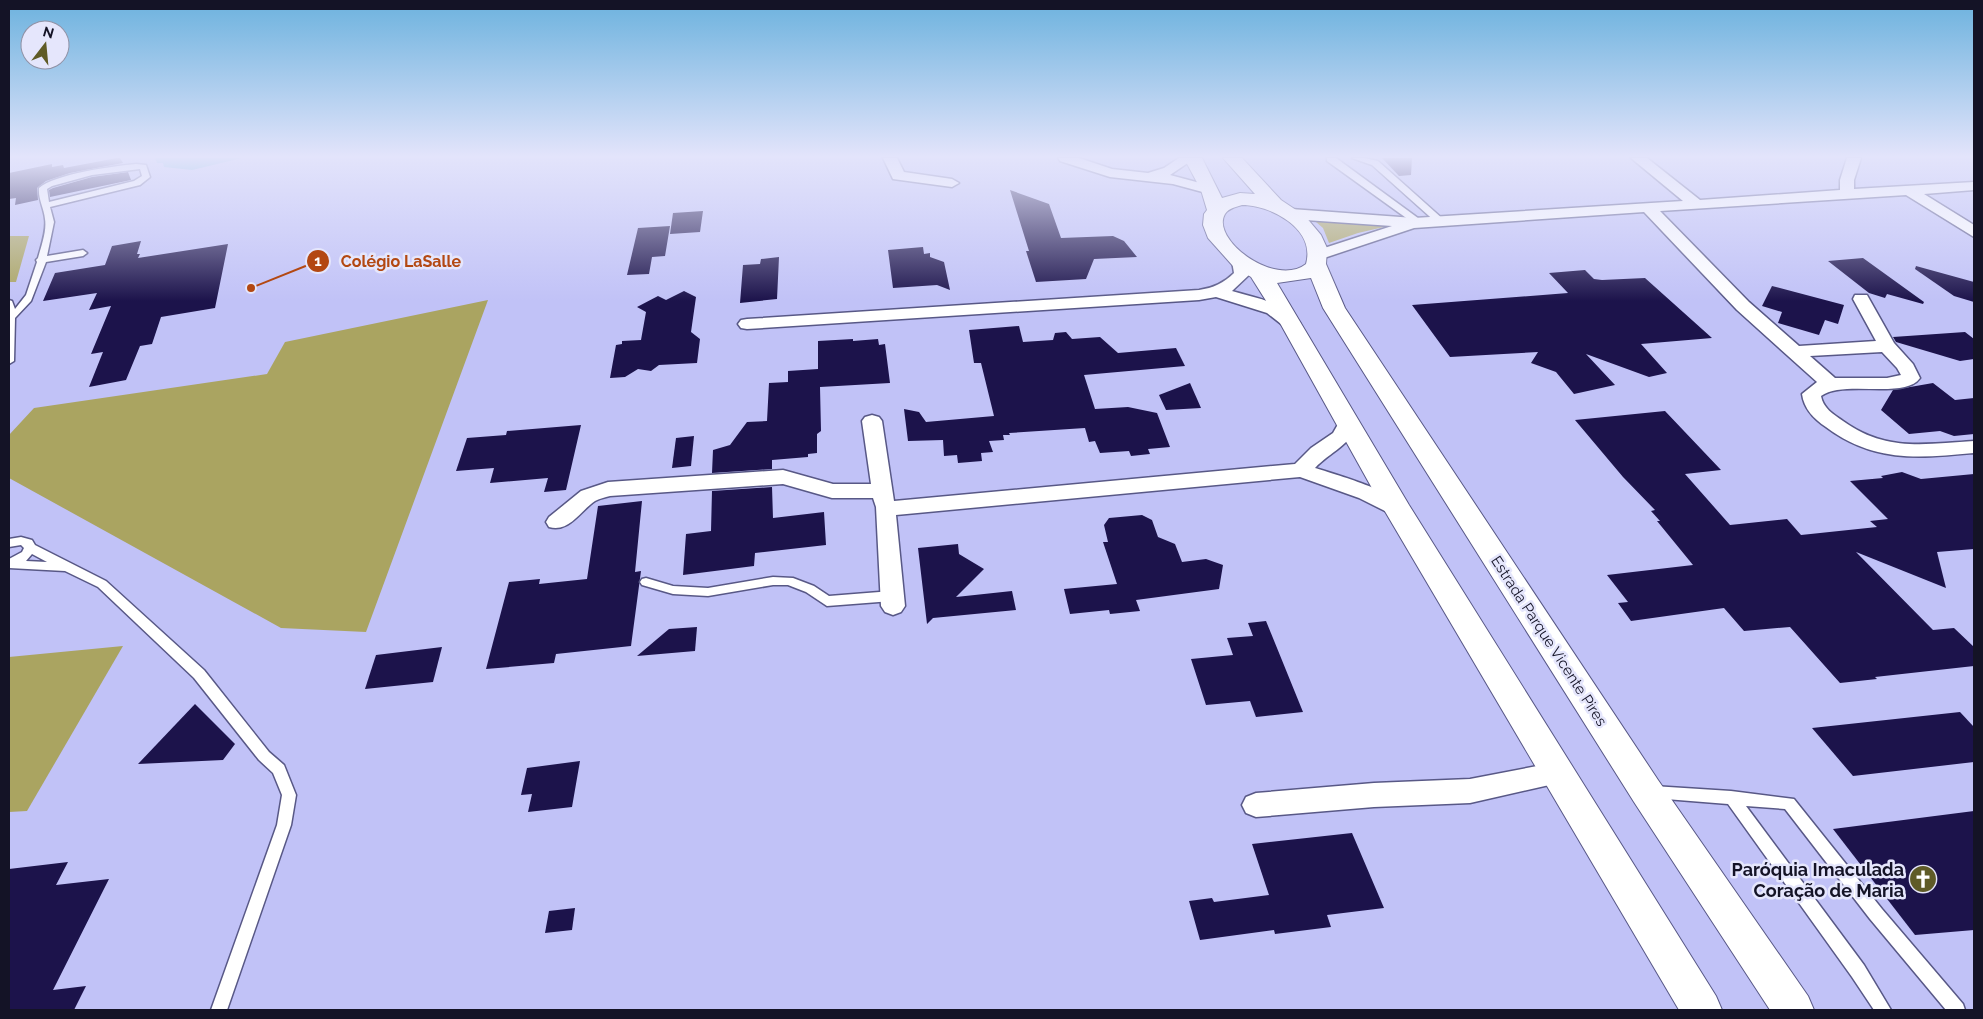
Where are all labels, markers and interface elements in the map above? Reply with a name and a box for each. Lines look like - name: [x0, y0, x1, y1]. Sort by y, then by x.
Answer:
- north arrow: [20, 20, 70, 70]
- text: N: [41, 23, 56, 42]
- callout: Colégio LaSalle: [306, 245, 471, 276]
- text: 1: [314, 252, 322, 270]
- text: Colégio LaSalle: [341, 252, 462, 271]
- street label: Estrada Parque Vicente Pires: [1487, 553, 1611, 729]
- place label: Paróquia Imaculada Coração de Maria: [1732, 859, 1904, 901]
- church icon: Paróquia Imaculada Coração de Maria: [1908, 864, 1938, 894]

